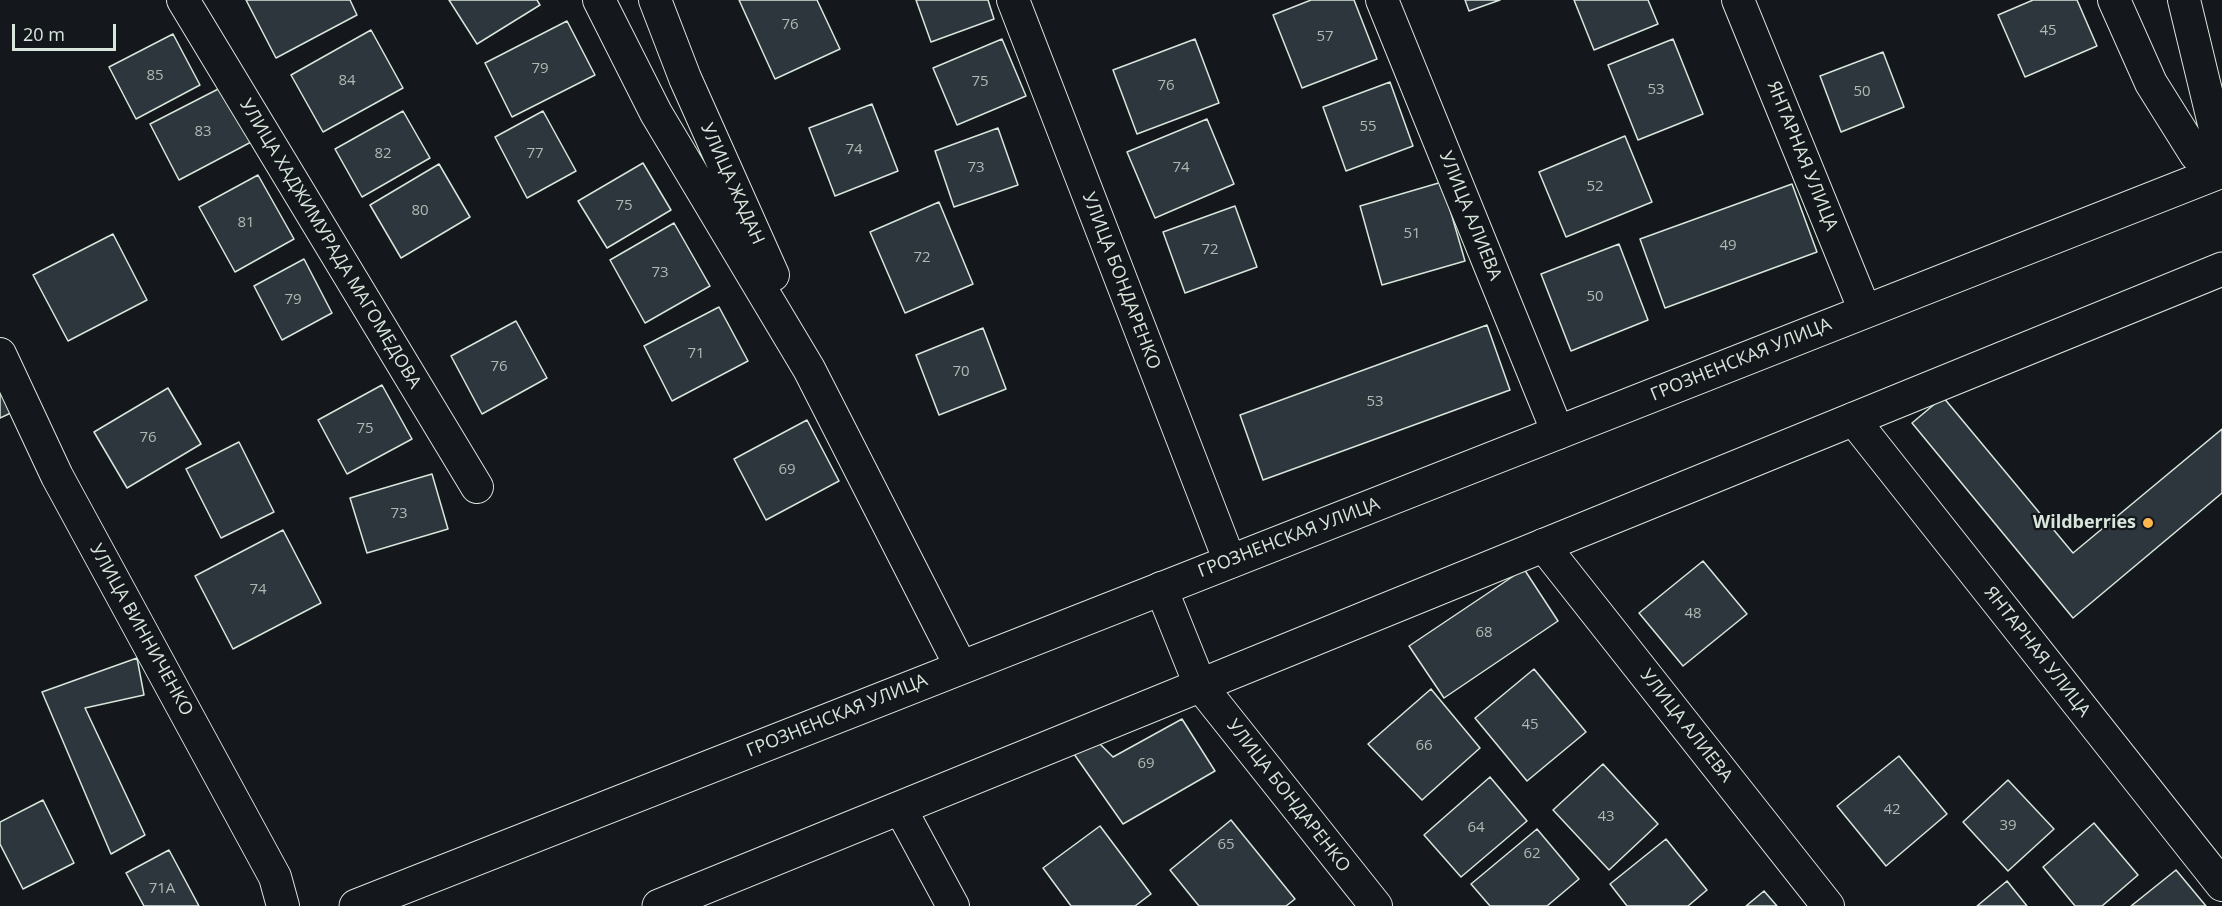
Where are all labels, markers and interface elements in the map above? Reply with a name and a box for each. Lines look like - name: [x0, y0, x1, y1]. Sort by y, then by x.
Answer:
- scale bar: [15, 12, 118, 50]
- house number: 76: [781, 16, 799, 34]
- text: 20 m: [23, 22, 65, 46]
- house number: 45: [2039, 22, 2057, 40]
- house number: 57: [1316, 28, 1334, 46]
- house number: 79: [531, 60, 549, 78]
- house number: 85: [146, 67, 164, 85]
- house number: 84: [338, 72, 356, 90]
- house number: 75: [971, 73, 989, 91]
- house number: 76: [1157, 77, 1175, 95]
- street label: ЯНТАРНАЯ УЛИЦА: [1762, 78, 1842, 234]
- house number: 53: [1647, 81, 1665, 99]
- house number: 50: [1853, 83, 1871, 101]
- street label: УЛИЦА ХАДЖИМУРАДА МАГОМЕДОВА: [235, 95, 425, 393]
- house number: 55: [1359, 118, 1377, 136]
- street label: УЛИЦА ЖАДАН: [696, 120, 768, 248]
- house number: 83: [194, 123, 212, 141]
- house number: 74: [845, 141, 863, 159]
- house number: 82: [374, 145, 392, 163]
- house number: 77: [526, 145, 544, 163]
- street label: УЛИЦА АЛИЕВА: [1434, 148, 1506, 284]
- house number: 73: [967, 159, 985, 177]
- house number: 74: [1172, 159, 1190, 177]
- house number: 52: [1586, 178, 1604, 196]
- street label: УЛИЦА БОНДАРЕНКО: [1077, 189, 1165, 373]
- house number: 75: [615, 197, 633, 215]
- house number: 80: [411, 202, 429, 220]
- house number: 81: [237, 214, 255, 232]
- house number: 51: [1403, 225, 1421, 243]
- house number: 49: [1719, 237, 1737, 255]
- house number: 72: [1201, 241, 1219, 259]
- house number: 72: [913, 249, 931, 267]
- house number: 73: [651, 264, 669, 282]
- house number: 50: [1586, 288, 1604, 306]
- house number: 79: [284, 291, 302, 309]
- street label: ГРОЗНЕНСКАЯ УЛИЦА: [1647, 314, 1835, 406]
- house number: 71: [687, 345, 705, 363]
- house number: 76: [490, 358, 508, 376]
- house number: 70: [952, 363, 970, 381]
- house number: 53: [1366, 393, 1384, 411]
- house number: 75: [356, 420, 374, 438]
- house number: 76: [139, 429, 157, 447]
- house number: 69: [778, 461, 796, 479]
- street label: ГРОЗНЕНСКАЯ УЛИЦА: [1195, 493, 1383, 583]
- house number: 73: [390, 505, 408, 523]
- place label: Wildberries: [2033, 512, 2136, 534]
- marker: Wildberries: [2141, 516, 2155, 530]
- street label: УЛИЦА ВИННИЧЕНКО: [85, 540, 197, 720]
- house number: 74: [249, 581, 267, 599]
- street label: ЯНТАРНАЯ УЛИЦА: [1979, 582, 2095, 722]
- house number: 48: [1684, 605, 1702, 623]
- house number: 68: [1475, 624, 1493, 642]
- street label: УЛИЦА АЛИЕВА: [1635, 665, 1737, 787]
- street label: ГРОЗНЕНСКАЯ УЛИЦА: [743, 670, 931, 762]
- street label: УЛИЦА БОНДАРЕНКО: [1222, 715, 1354, 877]
- house number: 45: [1521, 716, 1539, 734]
- house number: 66: [1415, 737, 1433, 755]
- house number: 69: [1137, 755, 1155, 773]
- house number: 42: [1883, 801, 1901, 819]
- house number: 43: [1597, 808, 1615, 826]
- house number: 39: [1999, 817, 2017, 835]
- house number: 64: [1467, 819, 1485, 837]
- house number: 65: [1217, 836, 1235, 854]
- house number: 62: [1523, 845, 1541, 863]
- house number: 71А: [149, 880, 175, 898]

